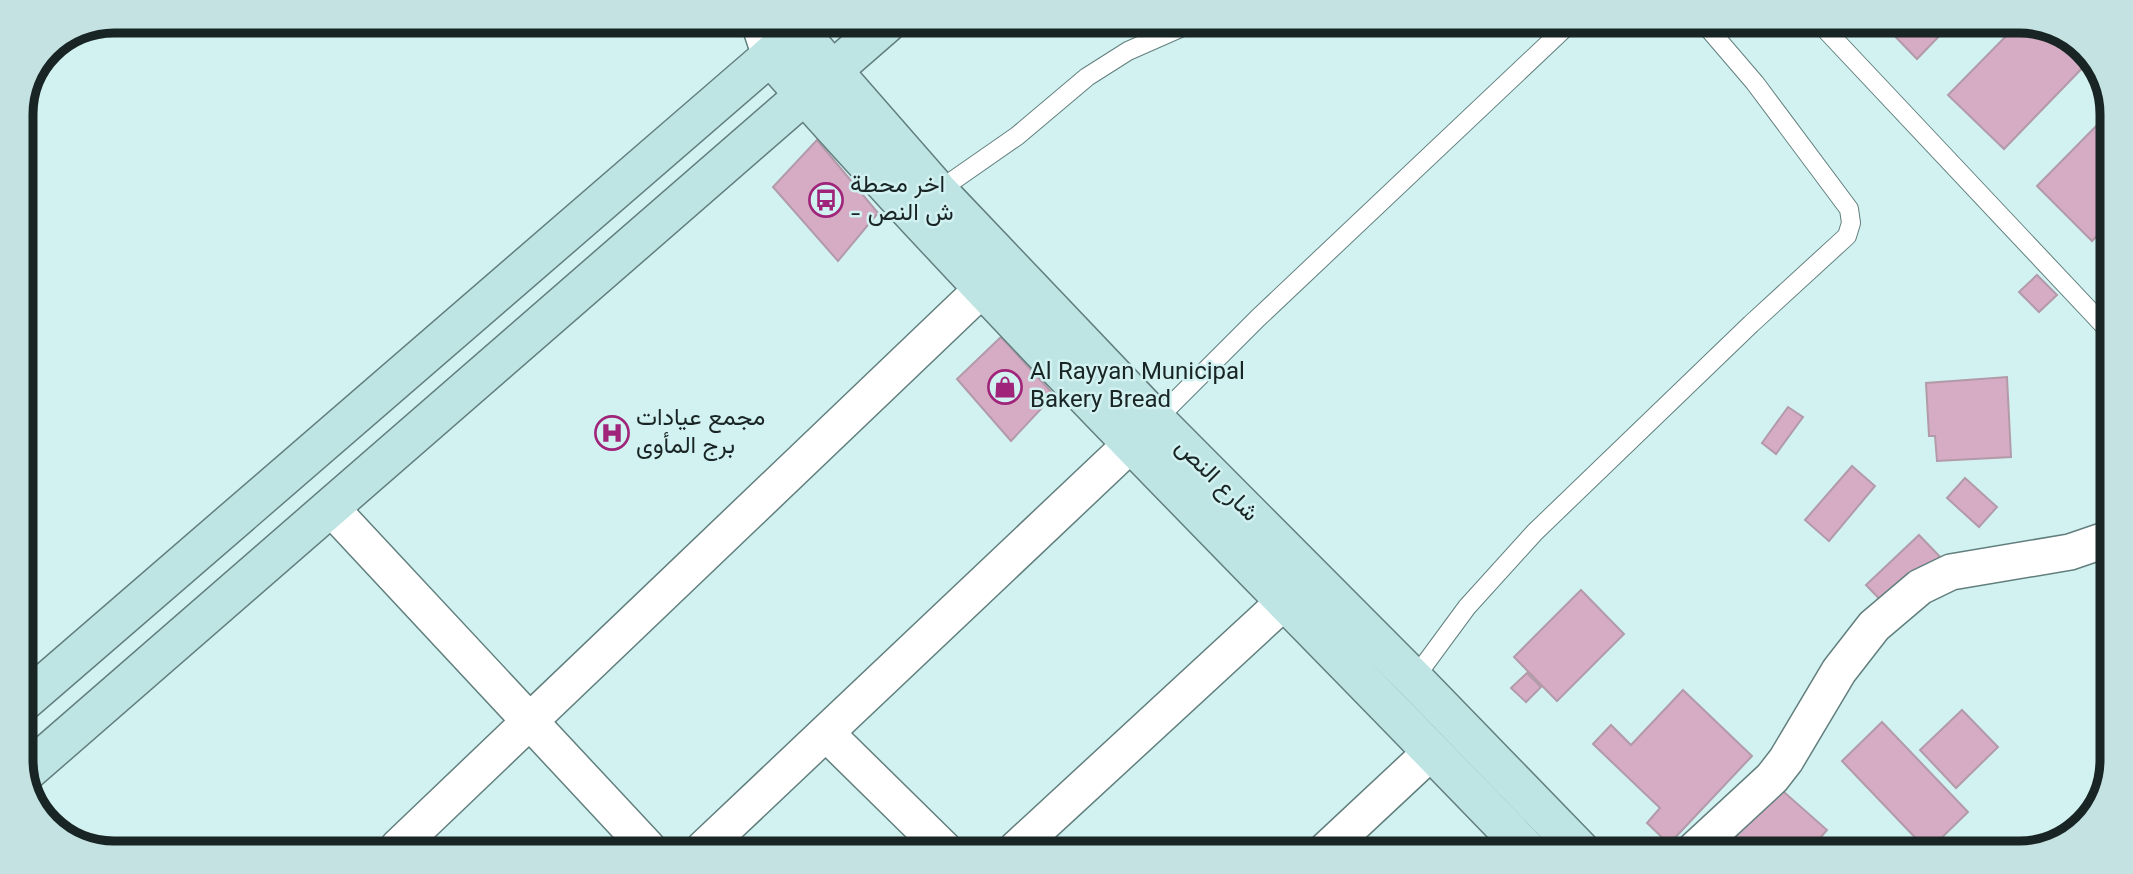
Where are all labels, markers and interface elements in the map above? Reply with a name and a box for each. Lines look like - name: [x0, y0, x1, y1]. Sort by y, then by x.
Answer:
- place label: اخر محطة - ش النص: [850, 167, 954, 233]
- bus stop icon: اخر محطة - ش النص: [807, 181, 845, 219]
- place label: Al Rayyan Municipal Bakery Bread: [1030, 354, 1245, 420]
- shop icon: Al Rayyan Municipal Bakery Bread: [986, 368, 1024, 406]
- place label: مجمع عيادات برج المأوى: [636, 400, 765, 466]
- hospital icon: مجمع عيادات برج المأوى: [593, 414, 631, 452]
- street label: شارع النص: [1165, 430, 1267, 532]

